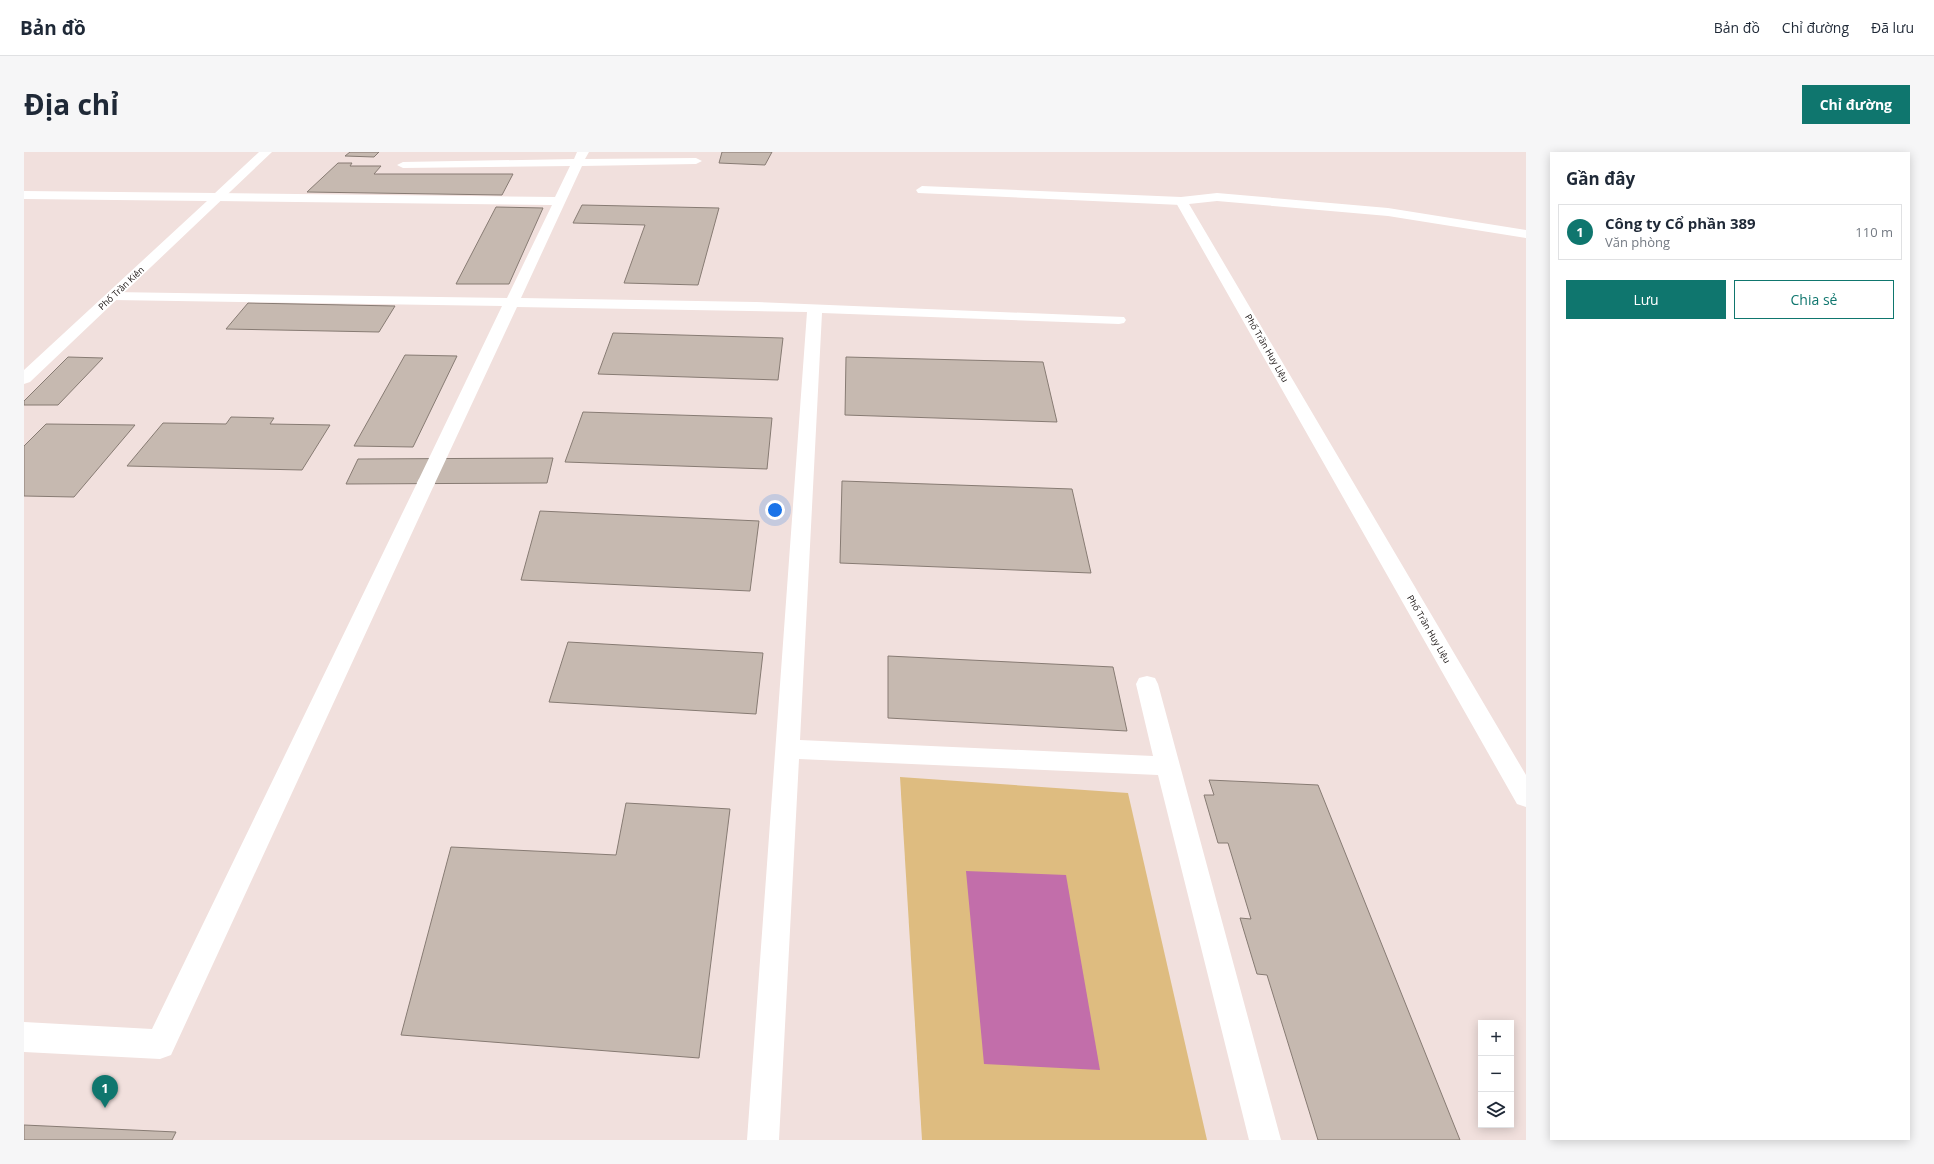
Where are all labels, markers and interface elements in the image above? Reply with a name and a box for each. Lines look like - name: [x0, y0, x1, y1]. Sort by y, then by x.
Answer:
- text: Bản đồ: [20, 15, 86, 41]
- text: Bản đồ: [1714, 18, 1760, 37]
- text: Chỉ đường: [1782, 18, 1849, 37]
- text: Đã lưu: [1871, 18, 1914, 37]
- text: Địa chỉ: [24, 85, 119, 123]
- button: Chỉ đường: [1802, 85, 1910, 124]
- text: Gần đây: [1566, 167, 1635, 190]
- text: Công ty Cổ phần 389: [1605, 213, 1756, 233]
- text: 1: [1576, 223, 1584, 241]
- text: 110 m: [1855, 223, 1893, 241]
- text: Văn phòng: [1605, 233, 1670, 251]
- street label: Phố Trần Kiên: [95, 263, 147, 313]
- button: Lưu: [1566, 280, 1726, 319]
- button: Chia sẻ: [1734, 280, 1894, 319]
- street label: Phố Trần Huy Liệu: [1242, 312, 1292, 384]
- your location: [765, 500, 785, 520]
- street label: Phố Trần Huy Liệu: [1404, 593, 1454, 665]
- map controls: [1478, 1020, 1514, 1128]
- button: +: [1478, 1020, 1514, 1056]
- button: −: [1478, 1056, 1514, 1092]
- pin: 1: [92, 1075, 118, 1108]
- button: layers: [1478, 1092, 1514, 1128]

